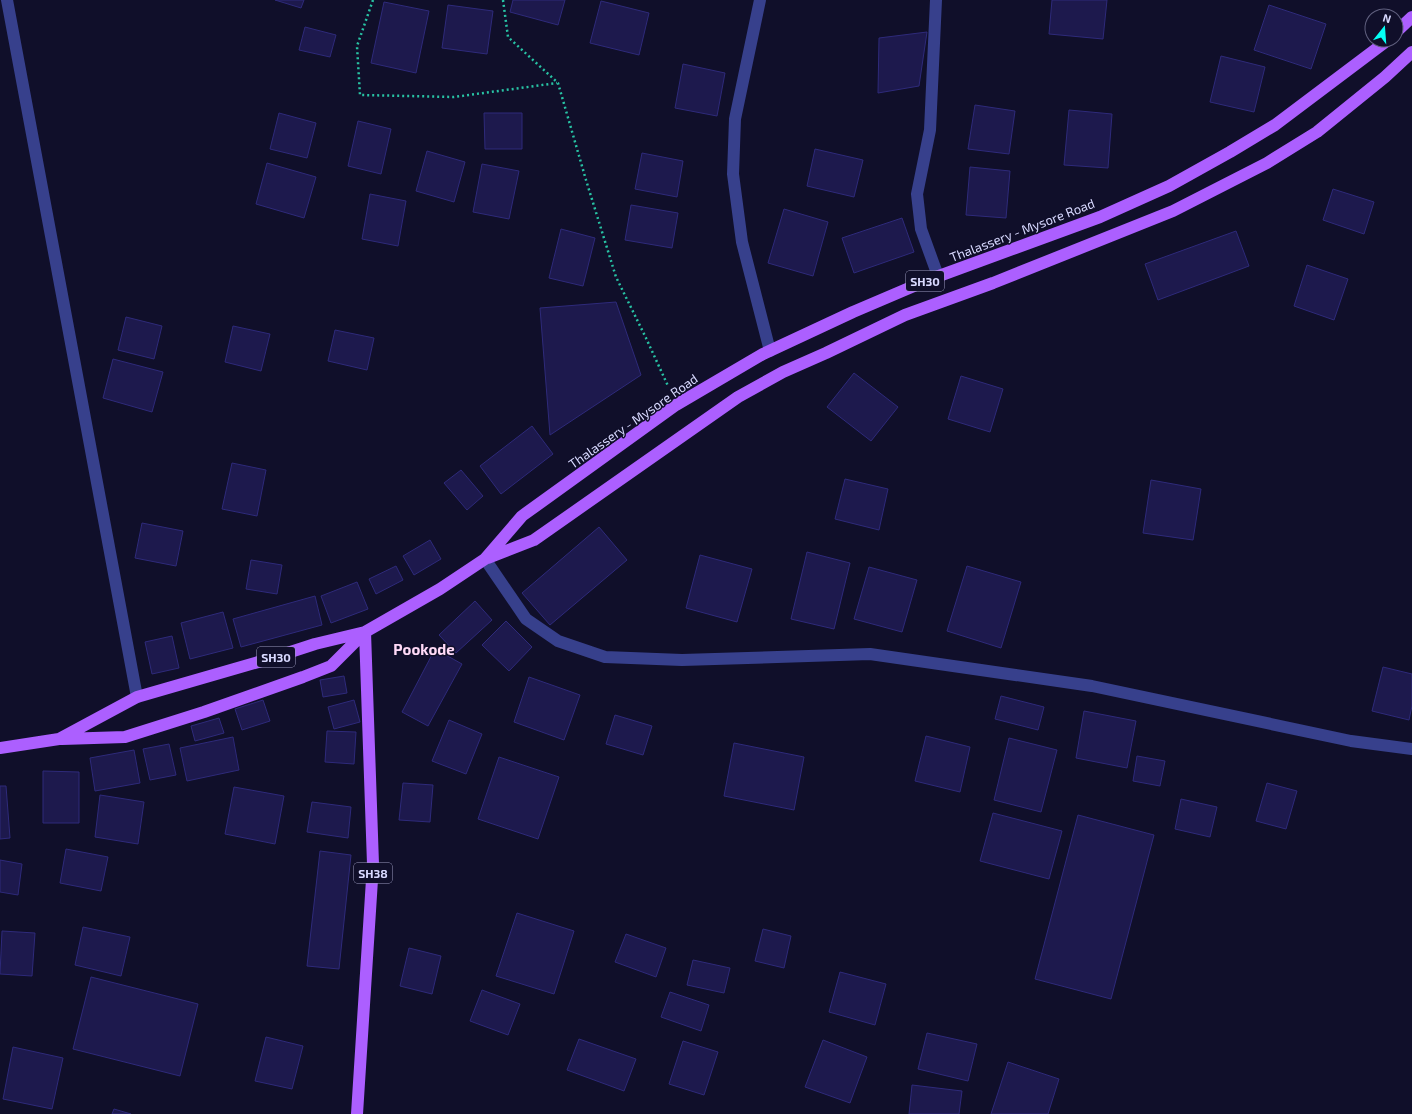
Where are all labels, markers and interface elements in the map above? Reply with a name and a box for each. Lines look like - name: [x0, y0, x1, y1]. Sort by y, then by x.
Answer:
- north arrow: [1364, 8, 1404, 48]
- text: N: [1381, 11, 1393, 25]
- street label: Thalassery - Mysore Road: [947, 195, 1097, 265]
- road number: SH30: [906, 271, 944, 291]
- street label: Thalassery - Mysore Road: [565, 370, 701, 472]
- district label: Pookode: [393, 640, 455, 658]
- road number: SH30: [257, 647, 295, 667]
- road number: SH38: [354, 863, 392, 883]

